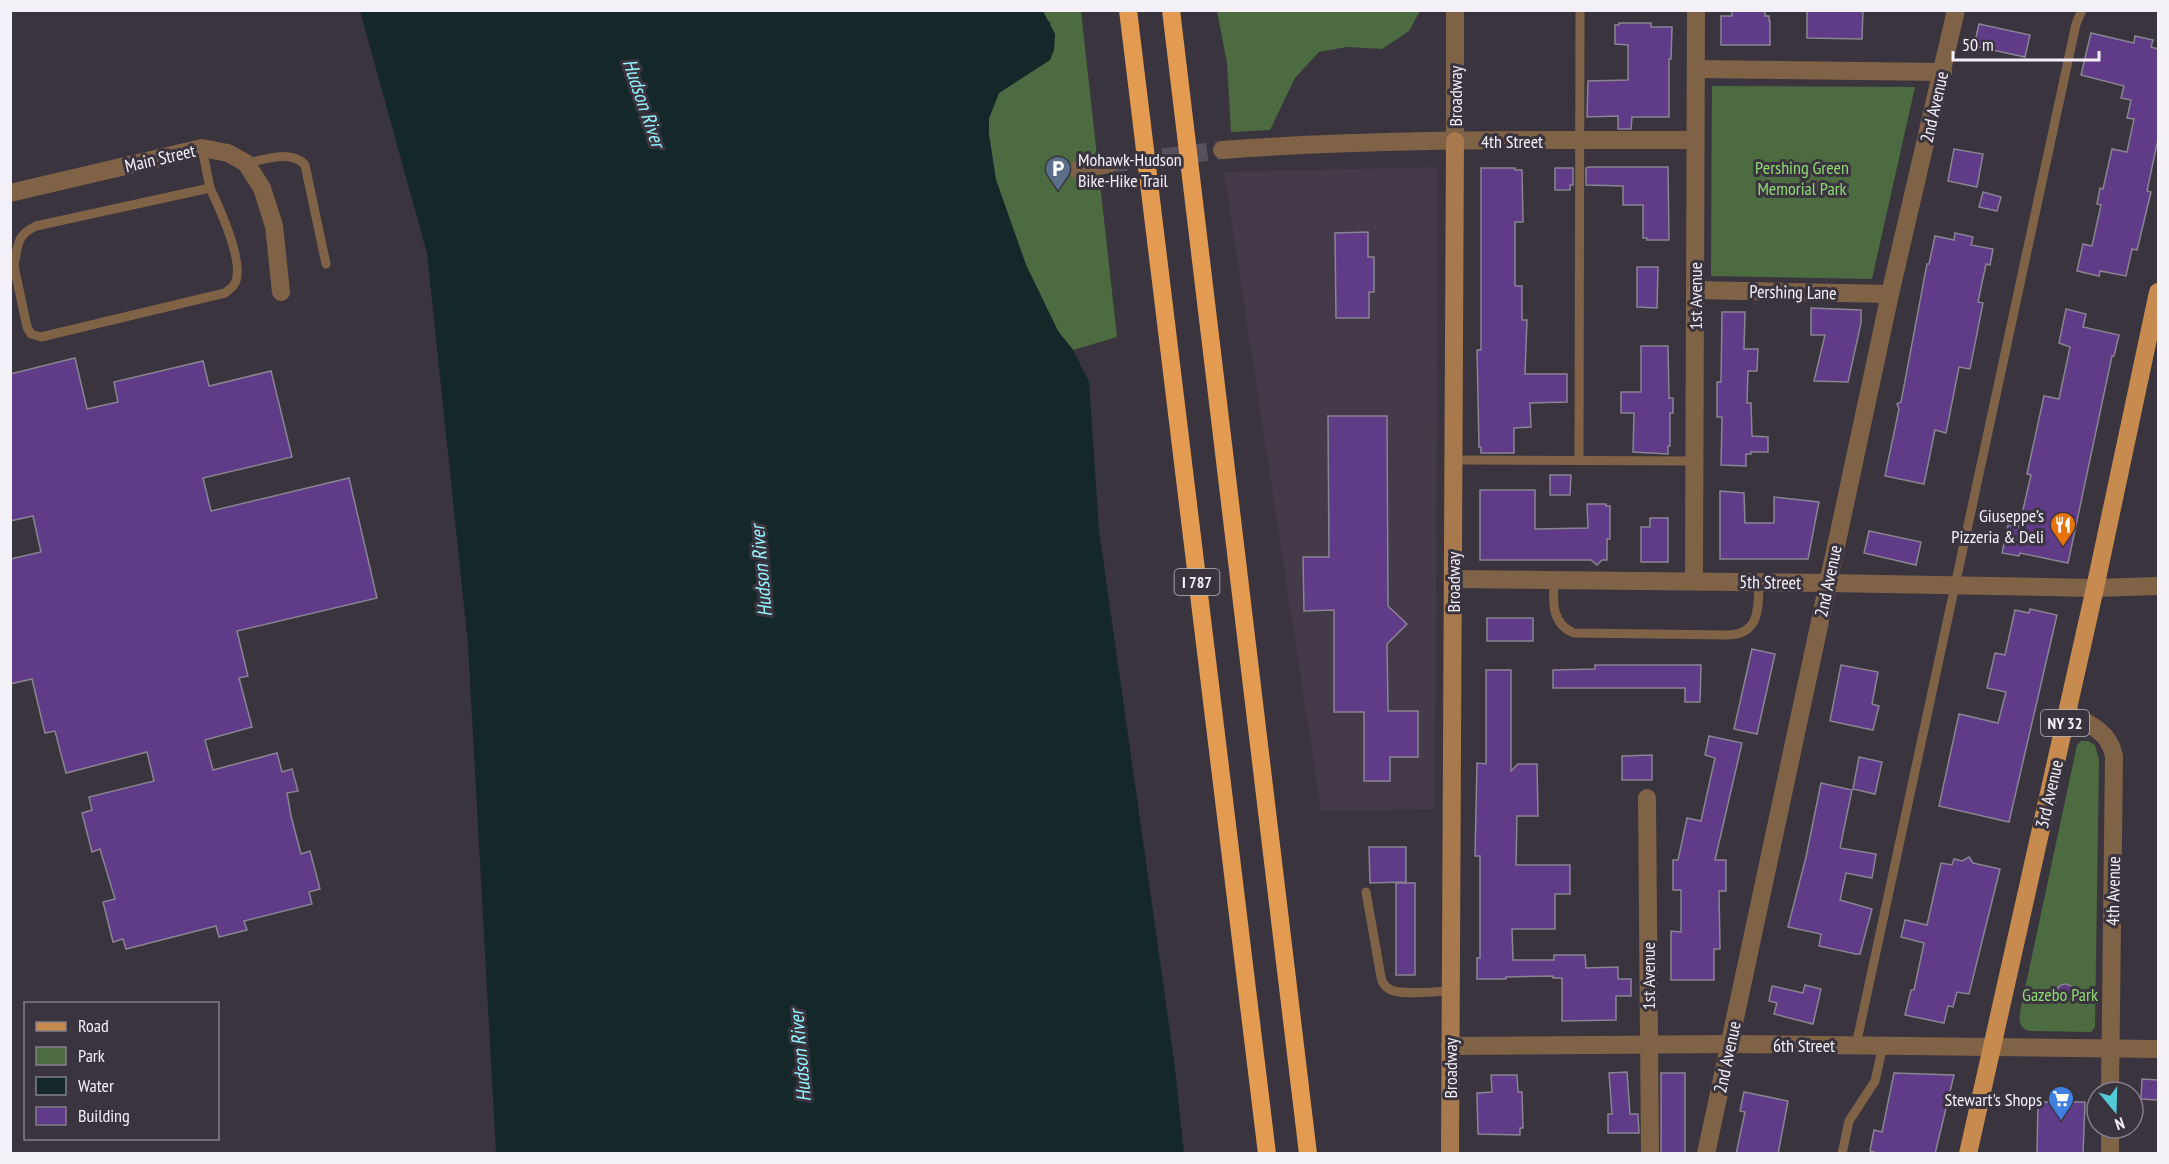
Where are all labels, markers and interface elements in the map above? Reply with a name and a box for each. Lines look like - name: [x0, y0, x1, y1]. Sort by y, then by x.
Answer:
- scale bar: [1953, 24, 2098, 62]
- text: 50 m: [1962, 33, 1994, 56]
- water label: Hudson River: [617, 55, 672, 153]
- street label: Broadway: [1444, 65, 1467, 126]
- street label: 2nd Avenue: [1915, 69, 1953, 145]
- street label: 4th Street: [1481, 130, 1543, 153]
- street label: Main Street: [123, 139, 197, 177]
- place label: Mohawk-Hudson Bike-Hike Trail: [1078, 148, 1182, 192]
- parking icon: Mohawk-Hudson Bike-Hike Trail: [1043, 154, 1073, 192]
- park label: Pershing Green Memorial Park: [1755, 156, 1849, 200]
- street label: 1st Avenue: [1684, 262, 1707, 330]
- street label: Pershing Lane: [1749, 280, 1837, 304]
- place label: Giuseppe’s Pizzeria & Deli: [1951, 504, 2044, 548]
- restaurant icon: Giuseppe’s Pizzeria & Deli: [2048, 510, 2078, 548]
- water label: Hudson River: [744, 522, 778, 618]
- street label: 2nd Avenue: [1809, 543, 1847, 619]
- street label: Broadway: [1442, 551, 1465, 612]
- road number: I 787: [1174, 569, 1220, 595]
- street label: 5th Street: [1739, 570, 1801, 594]
- road number: NY 32: [2041, 710, 2089, 736]
- street label: 3rd Avenue: [2030, 757, 2068, 831]
- street label: 4th Avenue: [2101, 856, 2125, 926]
- street label: 1st Avenue: [1637, 942, 1660, 1010]
- park label: Gazebo Park: [2022, 983, 2098, 1006]
- legend: [24, 1002, 219, 1140]
- water label: Hudson River: [783, 1007, 817, 1103]
- text: Road: [78, 1014, 109, 1037]
- street label: 2nd Avenue: [1708, 1019, 1746, 1095]
- street label: 6th Street: [1773, 1034, 1835, 1057]
- street label: Broadway: [1439, 1037, 1462, 1098]
- text: Park: [78, 1044, 105, 1067]
- text: Water: [78, 1074, 114, 1097]
- north arrow: [2085, 1080, 2145, 1140]
- supermarket icon: Stewart's Shops: [2046, 1084, 2076, 1122]
- place label: Stewart's Shops: [1945, 1088, 2042, 1111]
- text: Building: [78, 1104, 130, 1127]
- text: N: [2113, 1113, 2127, 1135]

